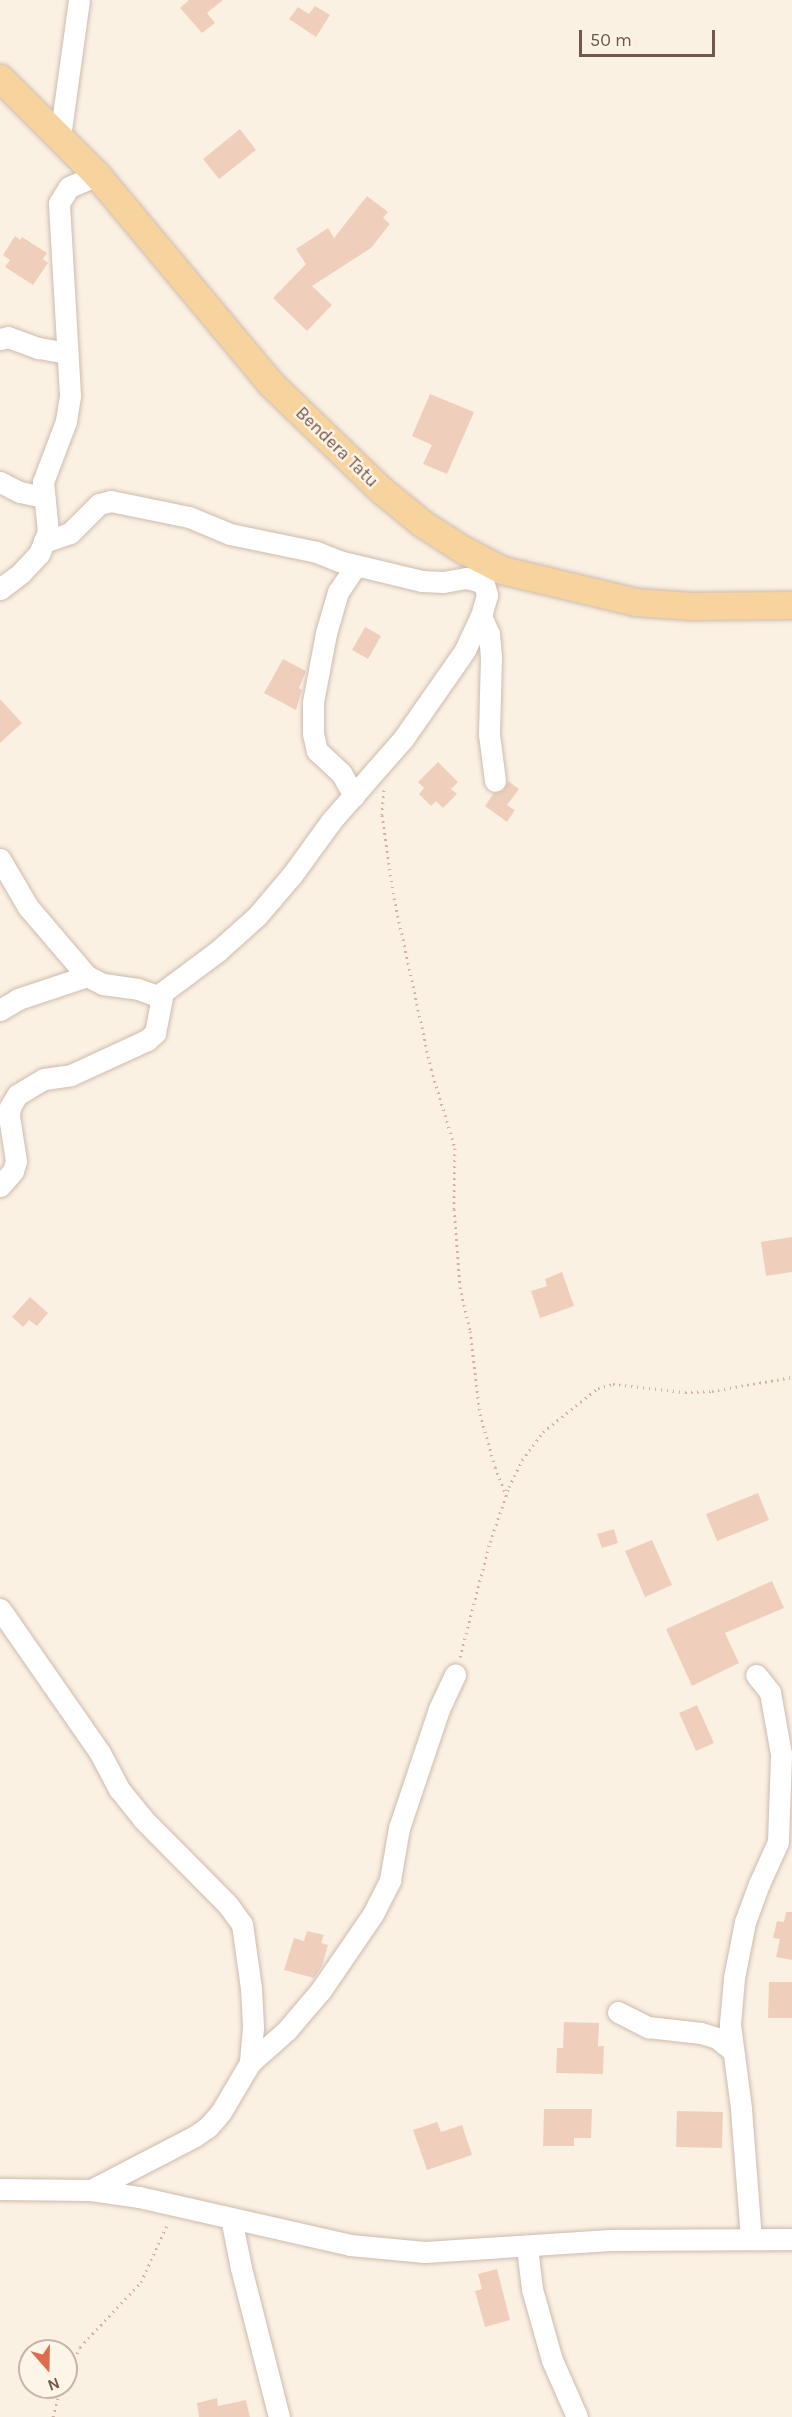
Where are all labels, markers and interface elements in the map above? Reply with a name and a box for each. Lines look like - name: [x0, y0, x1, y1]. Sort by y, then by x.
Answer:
- scale bar: [582, 18, 718, 56]
- text: 50 m: [590, 29, 632, 51]
- street label: Bendera Tatu: [291, 402, 383, 492]
- north arrow: [18, 2339, 78, 2399]
- text: N: [45, 2374, 62, 2395]

